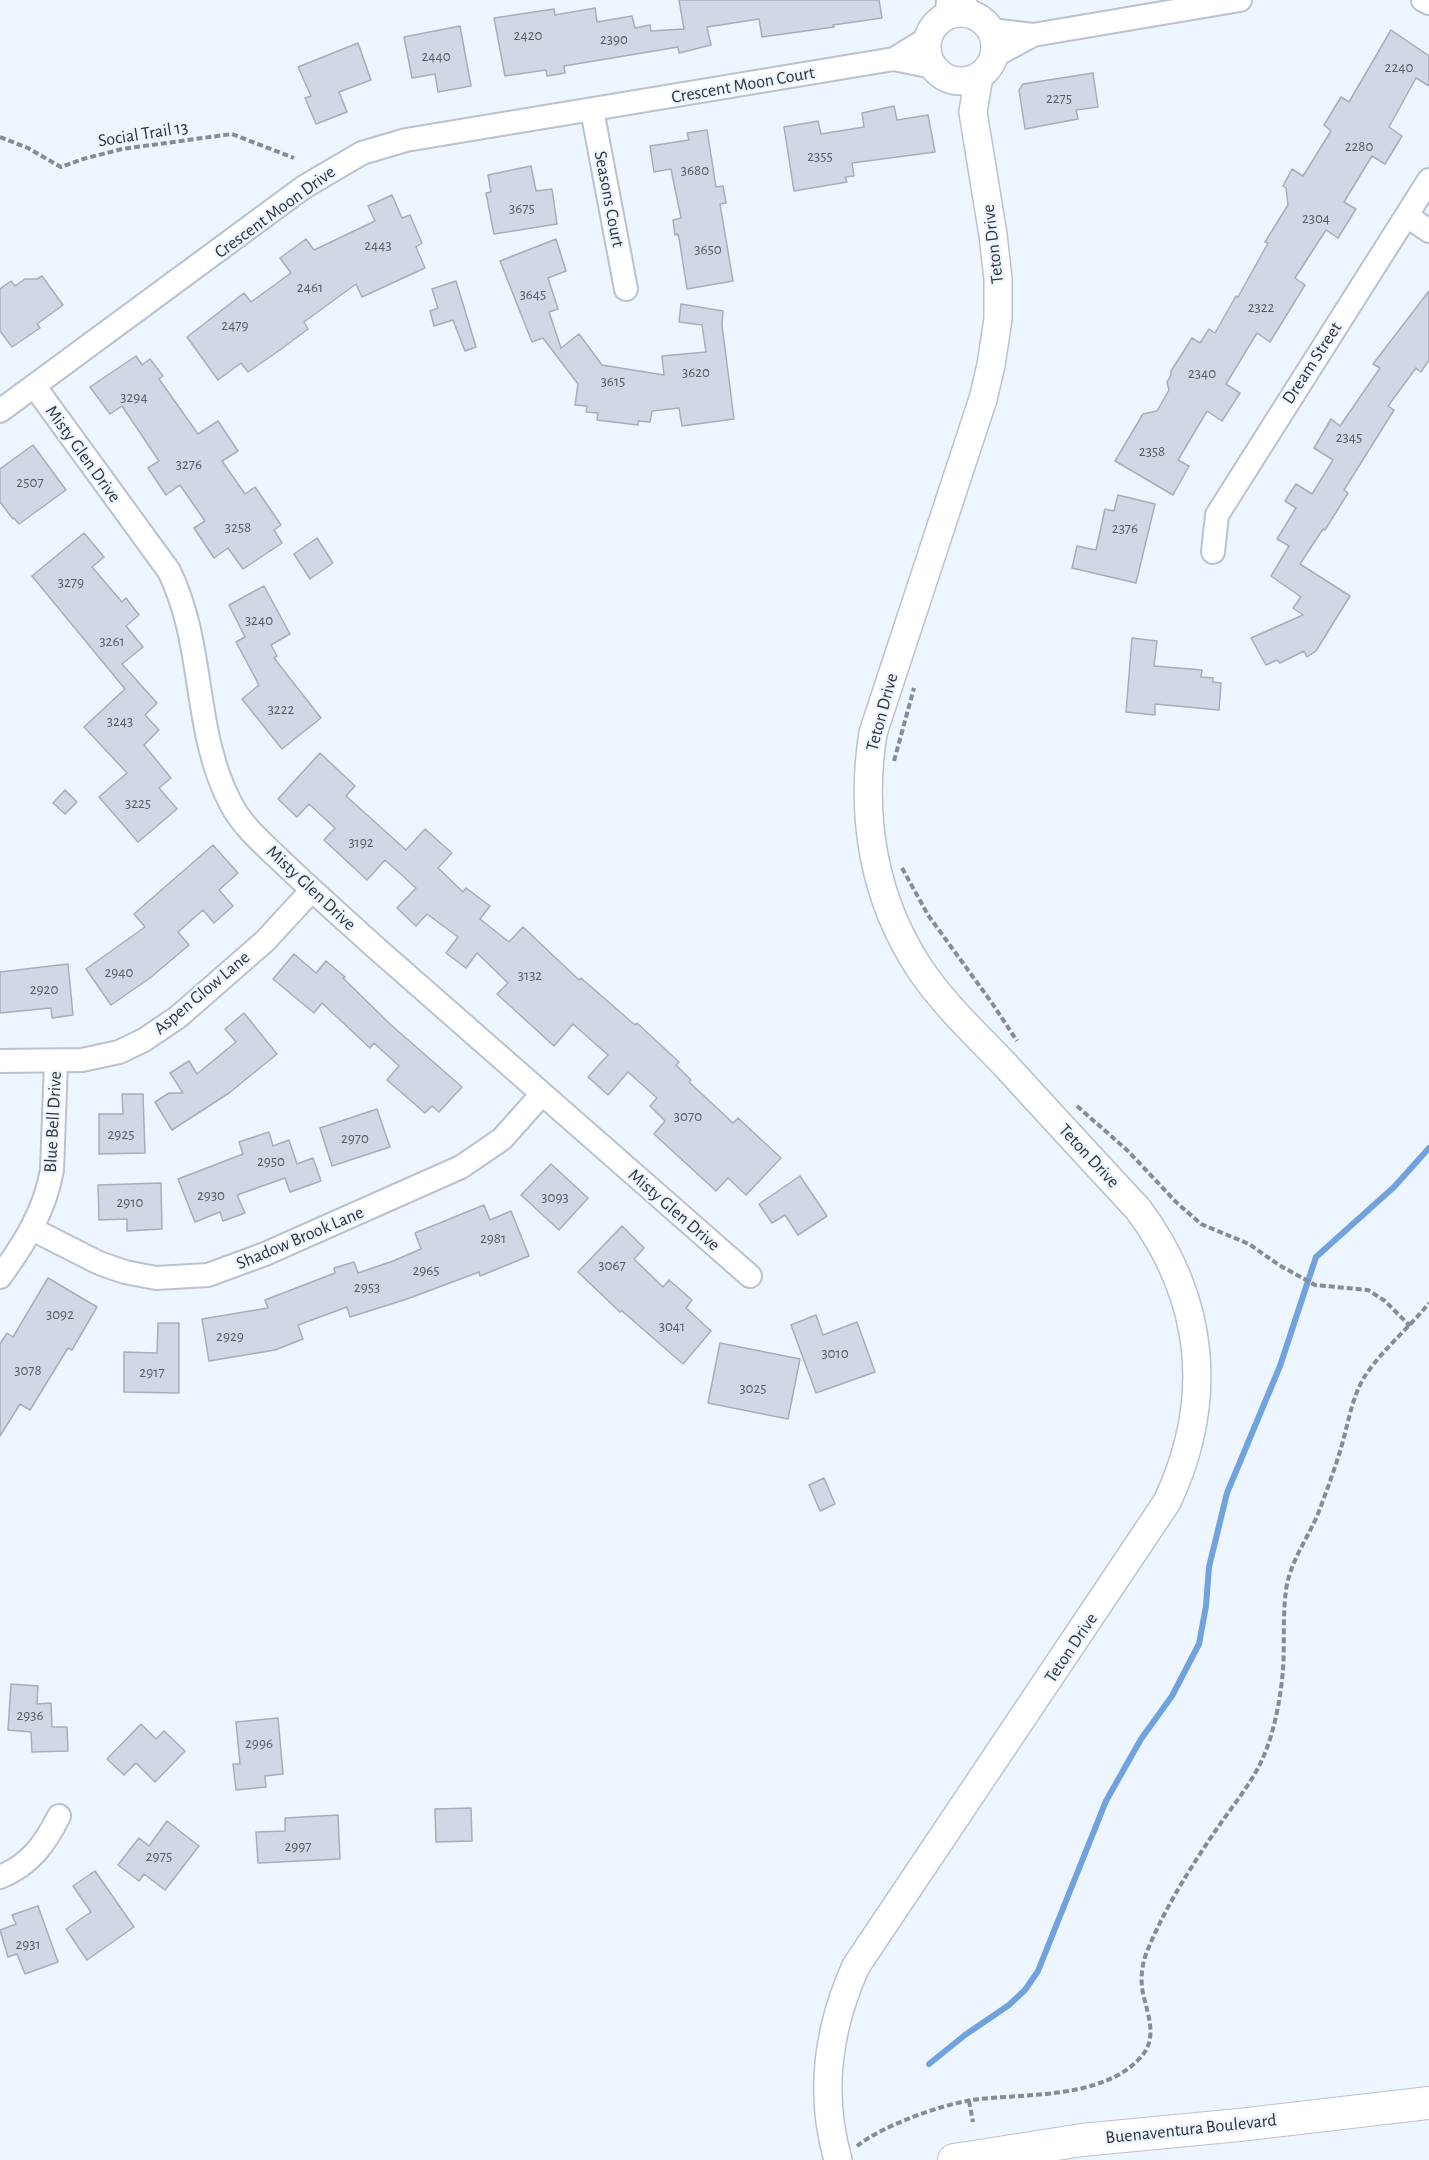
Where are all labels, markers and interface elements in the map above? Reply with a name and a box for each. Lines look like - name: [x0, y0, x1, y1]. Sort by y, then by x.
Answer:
- house number: 2420: [514, 26, 542, 44]
- house number: 2390: [600, 30, 628, 48]
- house number: 2440: [421, 47, 451, 65]
- house number: 2240: [1385, 58, 1413, 76]
- street label: Crescent Moon Court: [670, 62, 816, 108]
- house number: 2275: [1046, 89, 1072, 107]
- street label: Social Trail 13: [96, 116, 190, 152]
- house number: 2280: [1345, 137, 1373, 155]
- house number: 2355: [807, 147, 833, 165]
- street label: Seasons Court: [589, 149, 629, 249]
- street label: Crescent Moon Drive: [210, 161, 340, 263]
- house number: 3680: [681, 161, 709, 179]
- house number: 3675: [509, 199, 535, 217]
- street label: Teton Drive: [977, 203, 1009, 285]
- house number: 2304: [1302, 209, 1330, 227]
- house number: 2443: [364, 236, 392, 254]
- house number: 3650: [694, 240, 722, 258]
- house number: 2461: [297, 278, 323, 296]
- house number: 3645: [520, 285, 546, 303]
- house number: 2322: [1248, 298, 1274, 316]
- house number: 2479: [221, 316, 249, 334]
- street label: Dream Street: [1277, 318, 1347, 408]
- house number: 3620: [682, 363, 710, 381]
- house number: 2340: [1188, 364, 1216, 382]
- house number: 3615: [601, 372, 625, 390]
- house number: 3294: [120, 388, 148, 406]
- street label: Misty Glen Drive: [41, 401, 125, 507]
- house number: 2345: [1336, 428, 1362, 446]
- house number: 2358: [1139, 442, 1165, 460]
- house number: 3276: [176, 455, 202, 473]
- house number: 2507: [16, 473, 44, 491]
- house number: 3258: [225, 518, 251, 536]
- house number: 2376: [1112, 519, 1138, 537]
- house number: 3279: [58, 573, 84, 591]
- house number: 3240: [245, 611, 273, 629]
- house number: 3261: [99, 632, 125, 650]
- street label: Teton Drive: [861, 671, 903, 753]
- house number: 3222: [268, 700, 294, 718]
- house number: 3243: [107, 712, 133, 730]
- house number: 3225: [125, 794, 151, 812]
- house number: 3192: [348, 833, 374, 851]
- street label: Misty Glen Drive: [262, 841, 360, 935]
- street label: Aspen Glow Lane: [150, 947, 254, 1039]
- house number: 2940: [104, 963, 134, 981]
- house number: 3132: [518, 966, 542, 984]
- house number: 2920: [30, 980, 58, 998]
- street label: Blue Bell Drive: [40, 1071, 66, 1173]
- house number: 3070: [674, 1107, 702, 1125]
- street label: Teton Drive: [1054, 1119, 1124, 1193]
- house number: 2925: [108, 1125, 134, 1143]
- house number: 2970: [341, 1129, 369, 1147]
- house number: 2950: [257, 1152, 285, 1170]
- street label: Misty Glen Drive: [624, 1164, 724, 1256]
- house number: 2930: [197, 1186, 225, 1204]
- house number: 3093: [541, 1188, 569, 1206]
- house number: 2910: [117, 1193, 143, 1211]
- street label: Shadow Brook Lane: [233, 1201, 367, 1275]
- house number: 2981: [480, 1229, 506, 1247]
- house number: 3067: [598, 1256, 626, 1274]
- house number: 2965: [412, 1261, 440, 1279]
- house number: 2953: [354, 1278, 380, 1296]
- house number: 3092: [46, 1305, 74, 1323]
- house number: 3041: [659, 1317, 685, 1335]
- house number: 2929: [216, 1327, 244, 1345]
- house number: 3010: [821, 1344, 849, 1362]
- house number: 3078: [14, 1361, 42, 1379]
- house number: 2917: [139, 1363, 165, 1381]
- house number: 3025: [739, 1379, 767, 1397]
- street label: Teton Drive: [1040, 1609, 1102, 1687]
- house number: 2936: [16, 1706, 44, 1724]
- house number: 2996: [245, 1734, 273, 1752]
- house number: 2997: [284, 1837, 312, 1855]
- house number: 2975: [146, 1847, 172, 1865]
- house number: 2931: [15, 1935, 41, 1953]
- street label: Buenaventura Boulevard: [1104, 2109, 1278, 2149]

